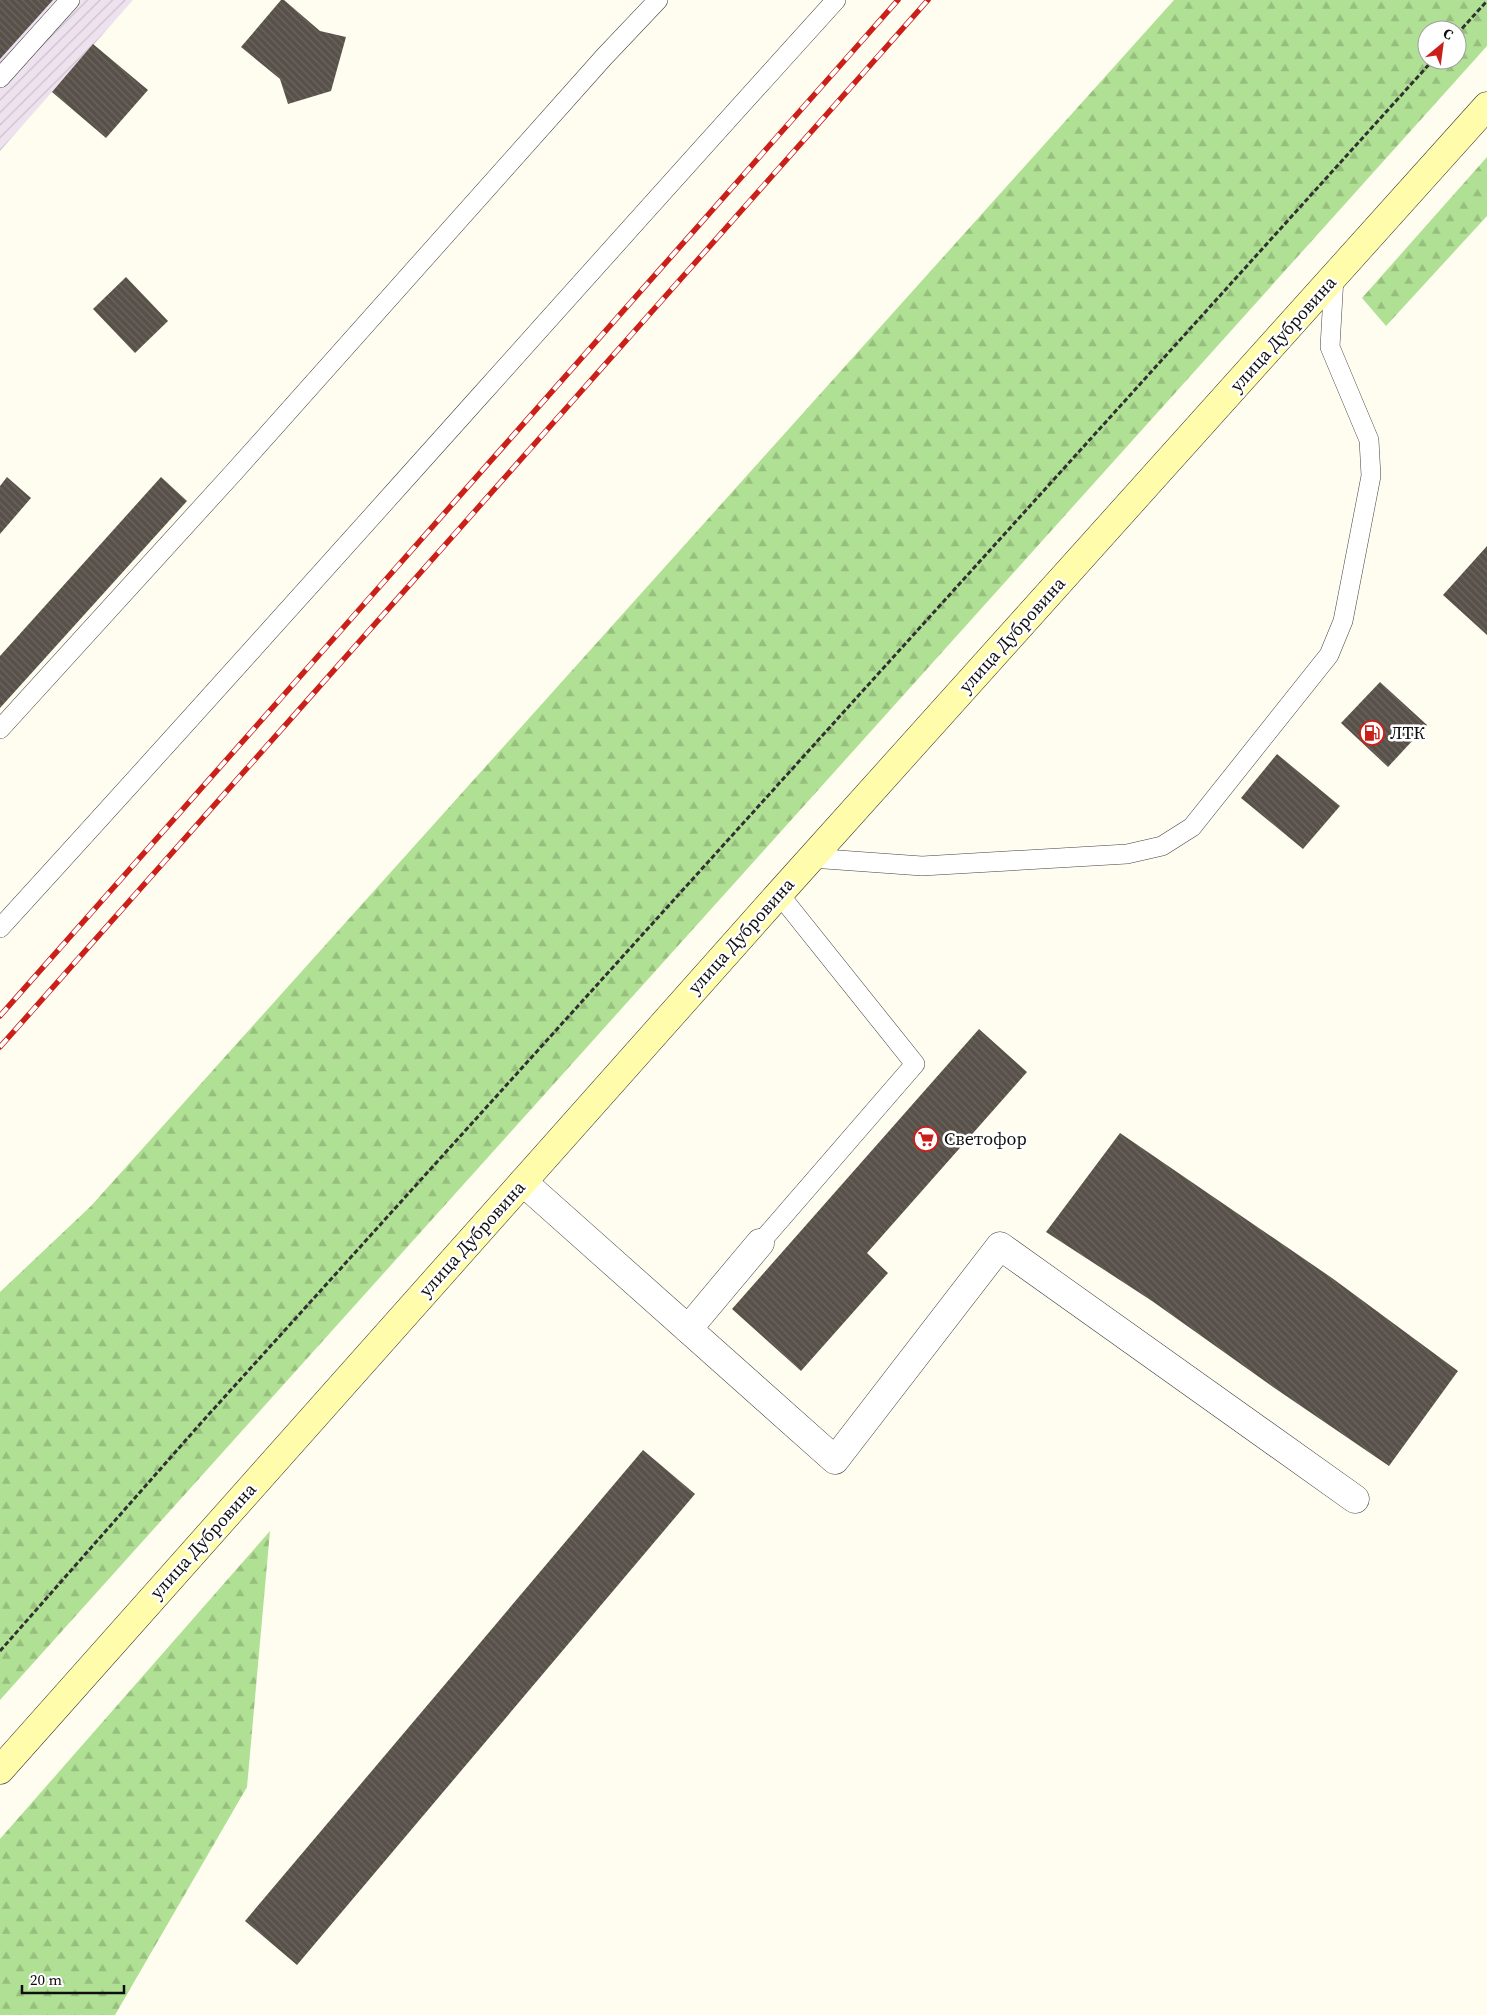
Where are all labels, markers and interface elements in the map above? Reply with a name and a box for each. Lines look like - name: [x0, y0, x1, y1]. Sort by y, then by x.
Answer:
- north arrow: [1417, 20, 1467, 70]
- text: С: [1440, 23, 1457, 45]
- street label: улица Дубровина: [1224, 270, 1342, 397]
- street label: улица Дубровина: [953, 571, 1071, 698]
- fuel station icon: ЛТК: [1359, 720, 1385, 746]
- place label: ЛТК: [1390, 720, 1425, 745]
- street label: улица Дубровина: [682, 872, 800, 999]
- supermarket icon: Светофор: [913, 1126, 939, 1152]
- place label: Светофор: [944, 1126, 1027, 1151]
- street label: улица Дубровина: [413, 1175, 531, 1302]
- street label: улица Дубровина: [144, 1477, 262, 1604]
- scale bar: [22, 1962, 125, 1994]
- text: 20 m: [30, 1969, 62, 1990]

